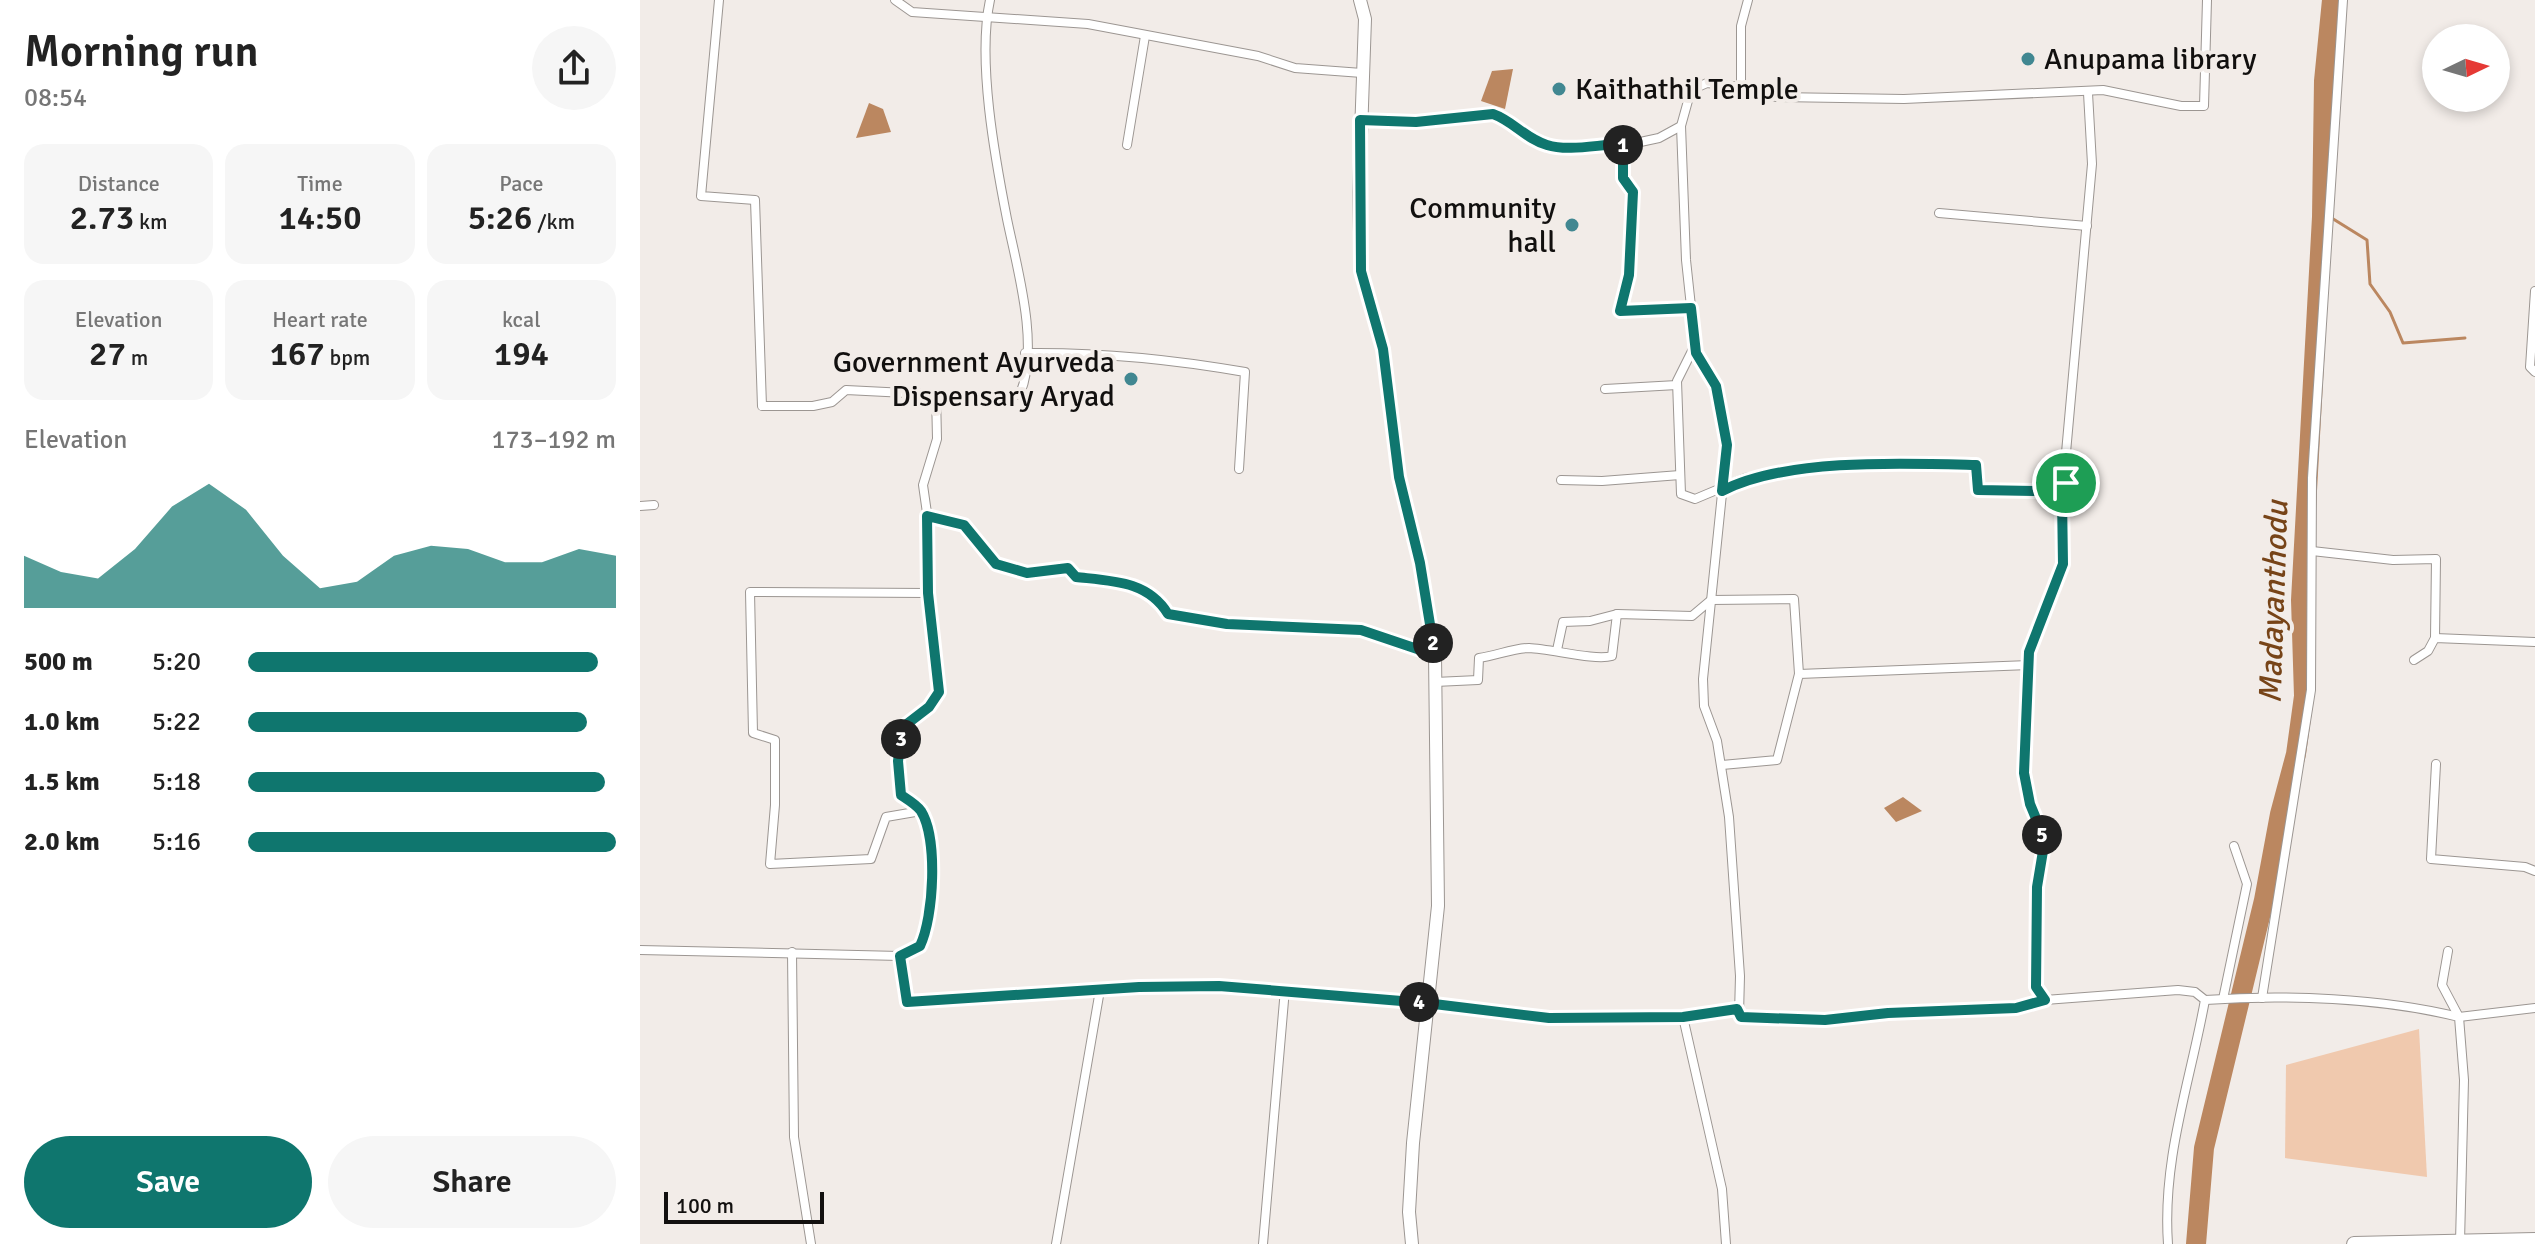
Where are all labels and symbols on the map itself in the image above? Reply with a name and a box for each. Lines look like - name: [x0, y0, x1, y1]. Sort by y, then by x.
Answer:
- north arrow: [2422, 24, 2510, 112]
- place label: Anupama library: [2044, 41, 2256, 78]
- marker: Anupama library: [2019, 50, 2037, 68]
- place label: Kaithathil Temple: [1575, 71, 1799, 108]
- marker: Kaithathil Temple: [1550, 80, 1568, 98]
- pin: 1: [1603, 125, 1643, 165]
- place label: Community hall: [1409, 190, 1556, 261]
- marker: Community hall: [1563, 216, 1581, 234]
- place label: Government Ayurveda Dispensary Aryad: [833, 344, 1115, 415]
- marker: Government Ayurveda Dispensary Aryad: [1122, 370, 1140, 388]
- pin: [2032, 449, 2100, 517]
- water label: Madayanthodu: [2250, 499, 2297, 704]
- pin: 2: [1413, 623, 1453, 663]
- pin: 3: [881, 719, 921, 759]
- pin: 5: [2022, 815, 2062, 855]
- pin: 4: [1399, 982, 1439, 1022]
- scale bar: [664, 1188, 824, 1224]

